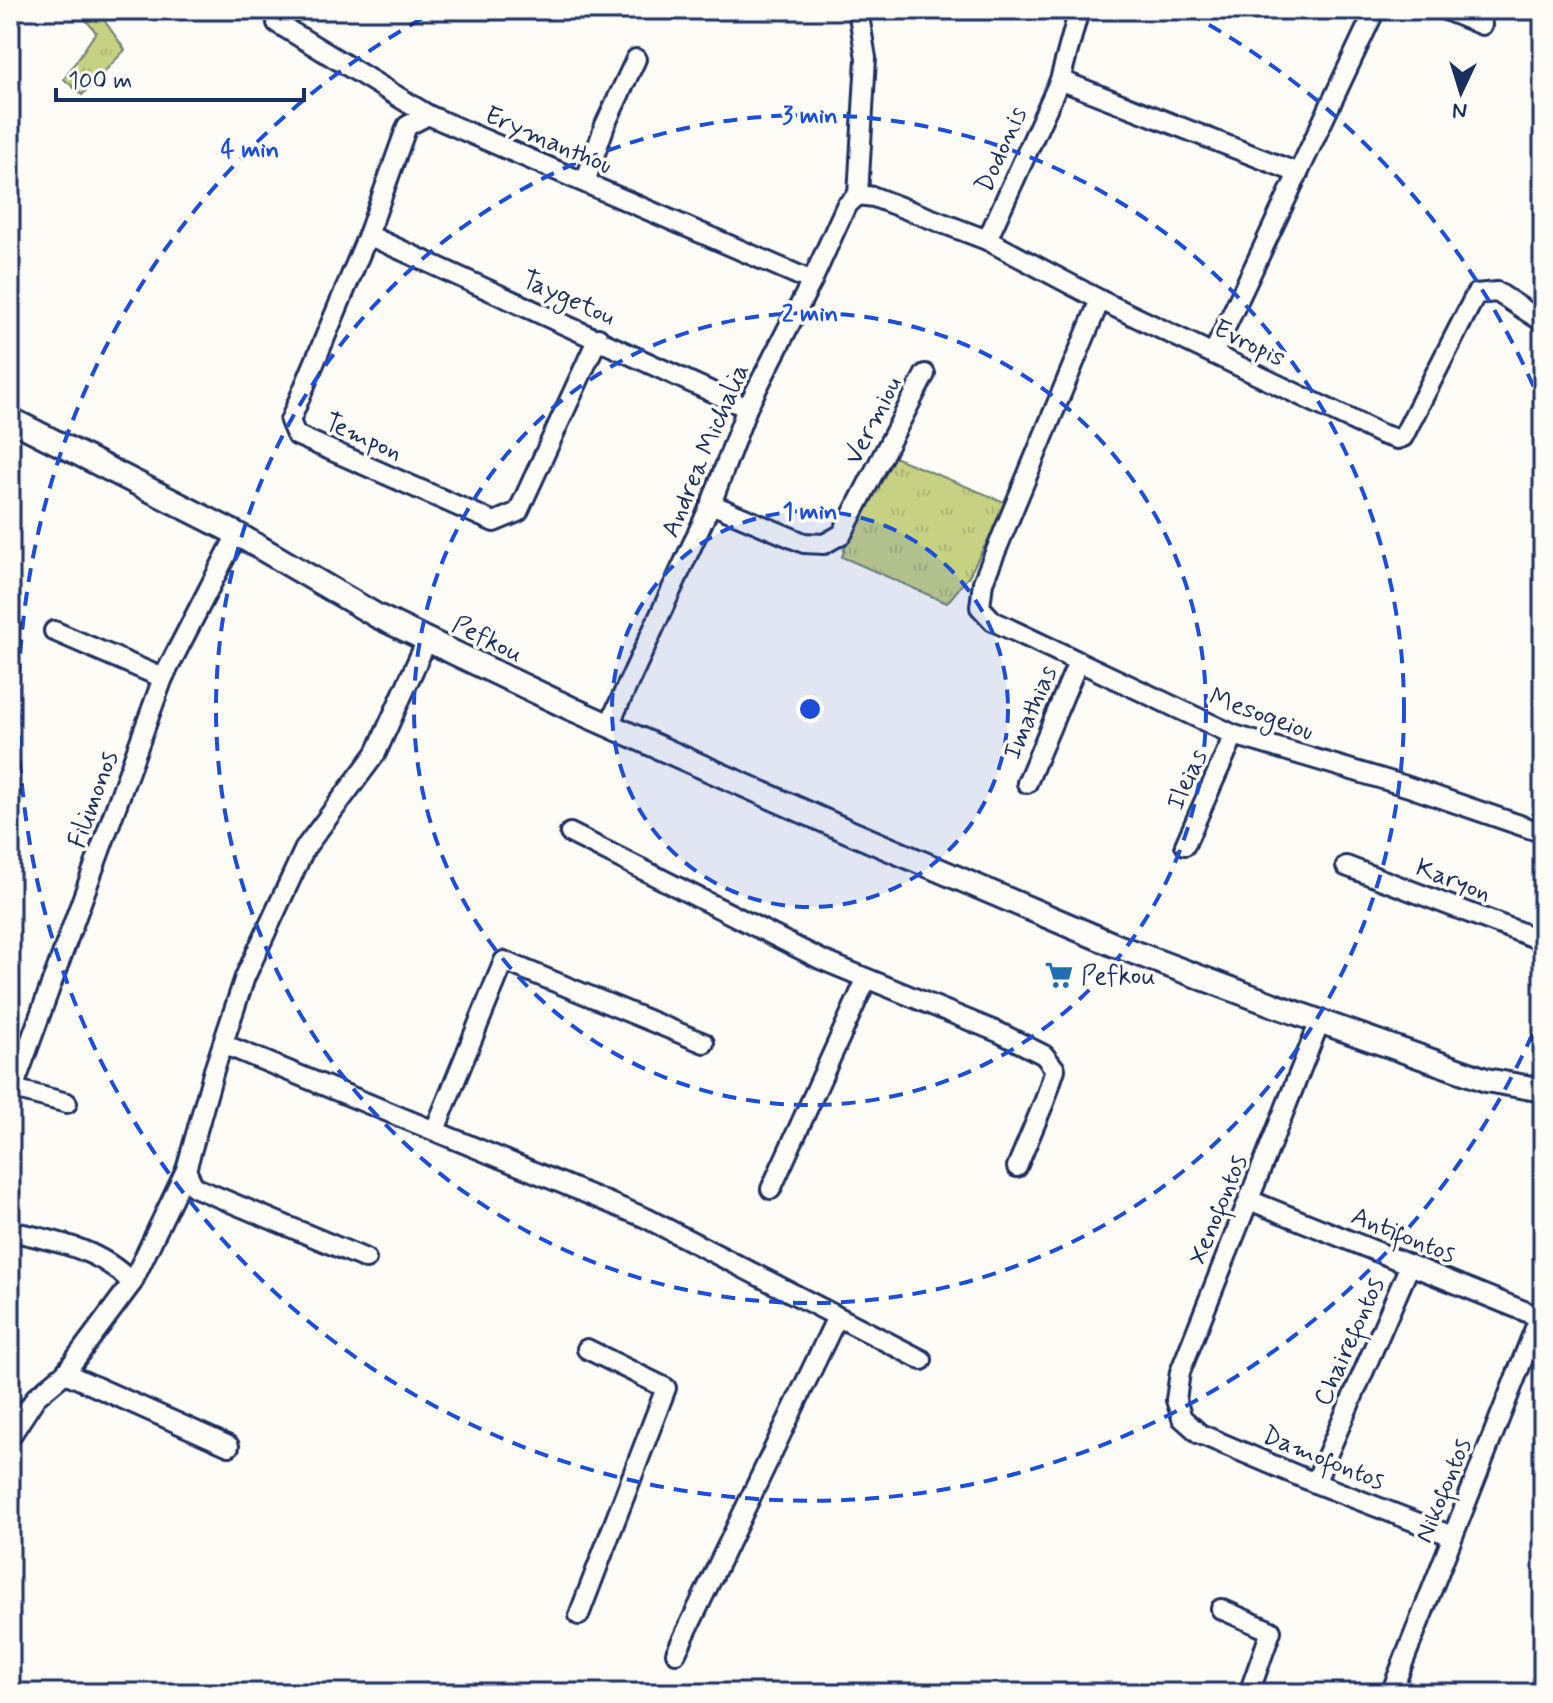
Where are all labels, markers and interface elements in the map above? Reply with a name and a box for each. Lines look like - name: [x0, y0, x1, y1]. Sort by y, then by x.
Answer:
- scale bar: [56, 52, 304, 102]
- north arrow: [1421, 52, 1501, 132]
- text: 100 m: [68, 66, 132, 97]
- text: N: [1451, 95, 1468, 124]
- street label: Erymanthou: [479, 99, 617, 183]
- text: 3 min: [782, 101, 838, 132]
- street label: Dodonis: [968, 102, 1036, 198]
- text: 4 min: [221, 135, 279, 166]
- street label: Taygetou: [515, 263, 620, 336]
- text: 2 min: [782, 299, 838, 330]
- street label: Evropis: [1208, 312, 1291, 376]
- street label: Andrea Michalia: [654, 359, 758, 543]
- street label: Vermiou: [837, 371, 910, 471]
- street label: Tempon: [319, 406, 408, 470]
- text: 1 min: [782, 497, 838, 528]
- street label: Pefkou: [446, 608, 528, 671]
- street label: Imathias: [996, 661, 1066, 765]
- street label: Mesogeiou: [1204, 680, 1318, 751]
- centre of rings: [796, 695, 824, 723]
- street label: Ileias: [1159, 744, 1216, 816]
- street label: Filimonos: [61, 746, 127, 853]
- street label: Karyon: [1411, 851, 1496, 911]
- supermarket icon: Pefkou: [1044, 960, 1074, 990]
- place label: Pefkou: [1081, 960, 1156, 994]
- street label: Xenofontos: [1181, 1150, 1258, 1270]
- street label: Antifontos: [1345, 1200, 1460, 1274]
- street label: Chairefontos: [1306, 1272, 1395, 1412]
- street label: Damofontos: [1256, 1419, 1390, 1501]
- street label: Nikofontos: [1407, 1433, 1482, 1549]

